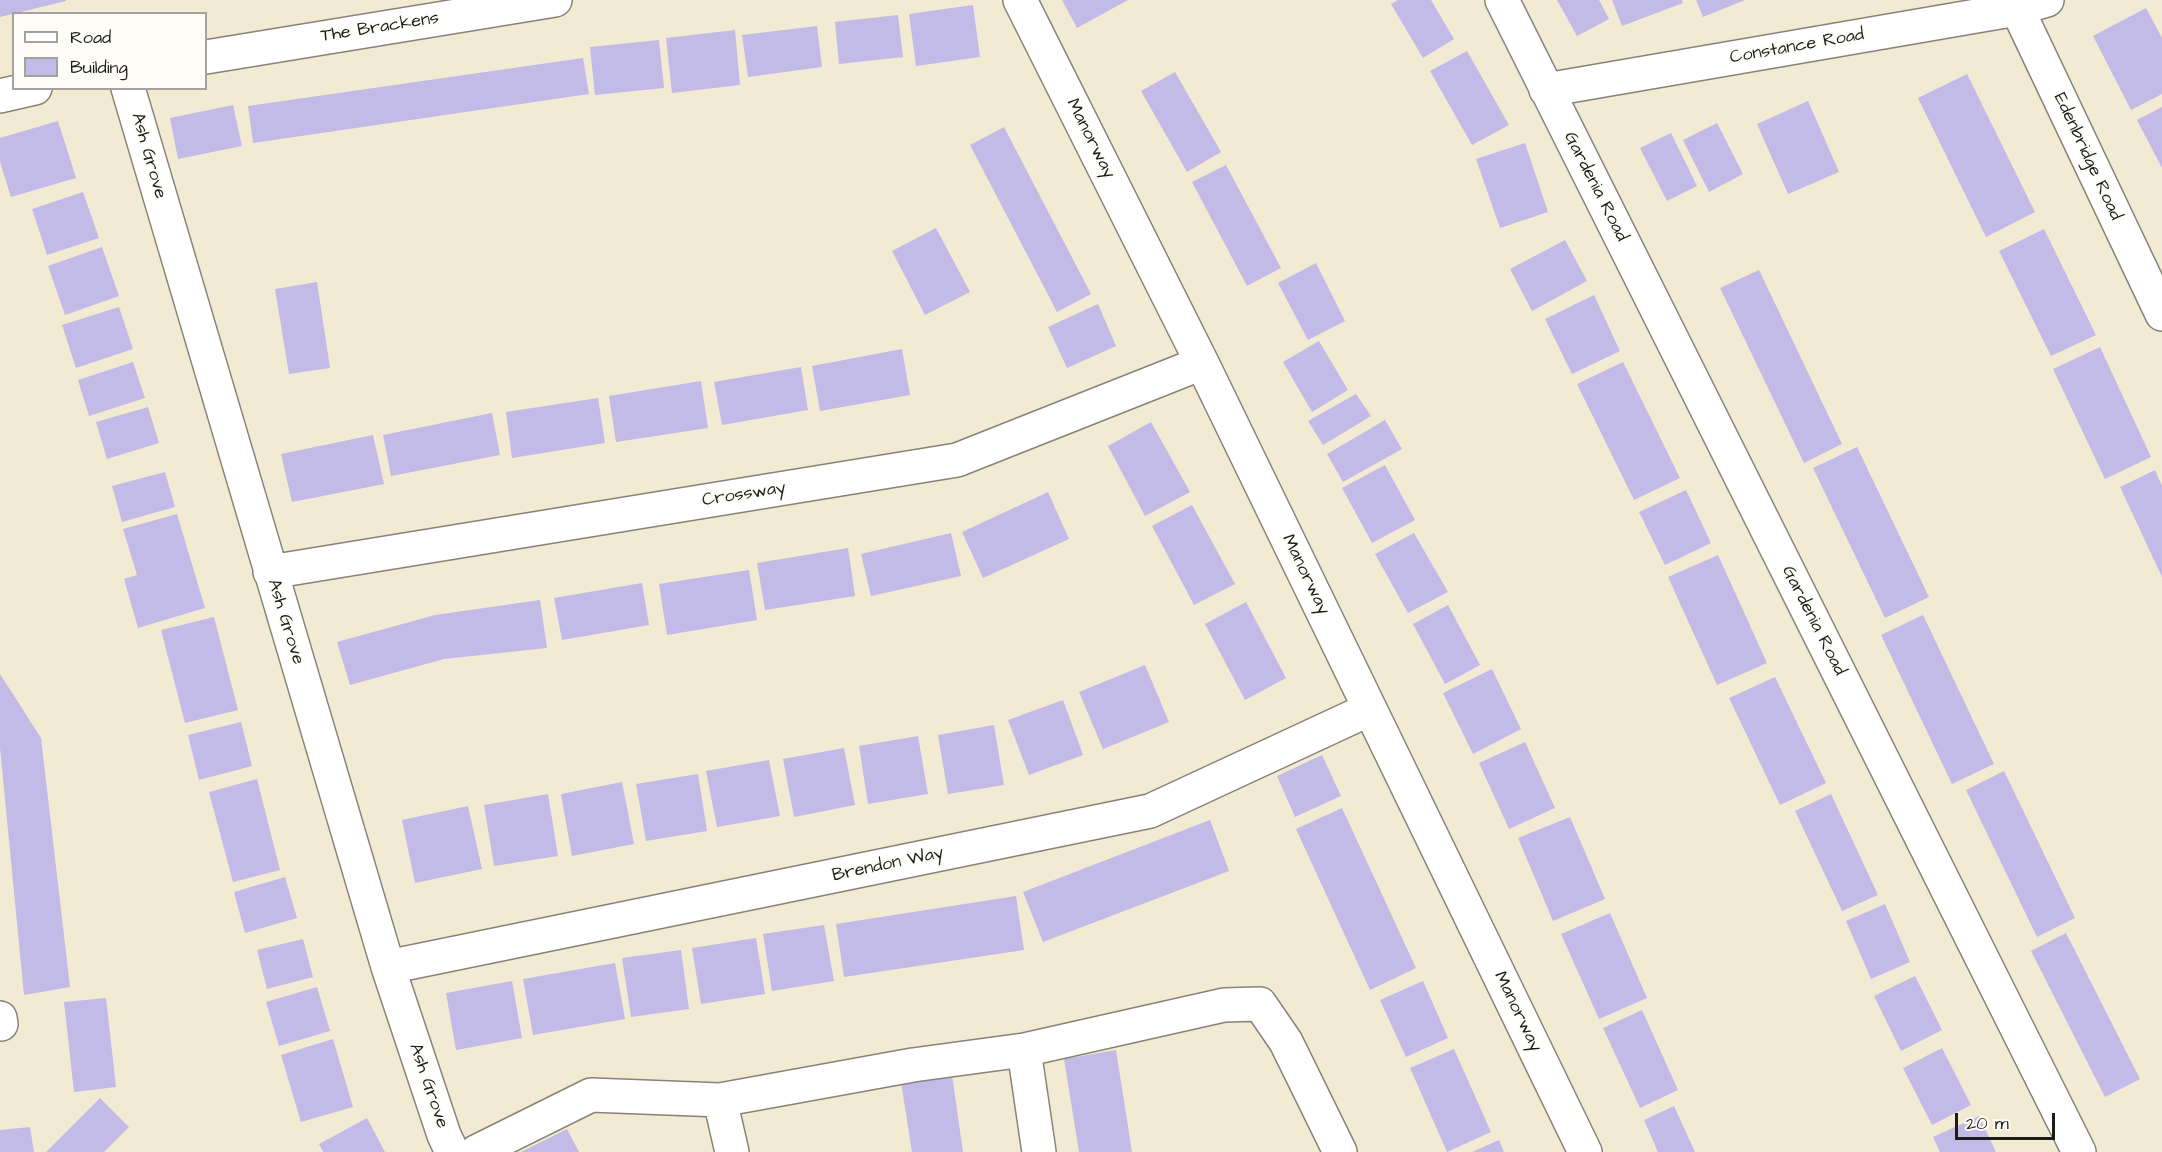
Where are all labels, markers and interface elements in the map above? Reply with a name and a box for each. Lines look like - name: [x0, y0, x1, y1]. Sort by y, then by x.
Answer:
- street label: The Brackens: [319, 8, 441, 48]
- legend: [12, 12, 207, 90]
- text: Road: [70, 25, 111, 50]
- street label: Constance Road: [1728, 25, 1866, 69]
- text: Building: [70, 55, 128, 80]
- street label: Edenbridge Road: [2048, 90, 2126, 224]
- street label: Manorway: [1061, 95, 1119, 183]
- street label: Ash Grove: [125, 111, 171, 201]
- street label: Gardenia Road: [1558, 129, 1632, 245]
- street label: Crossway: [701, 478, 787, 512]
- street label: Manorway: [1276, 531, 1334, 619]
- street label: Gardenia Road: [1776, 563, 1850, 679]
- street label: Ash Grove: [262, 577, 308, 667]
- street label: Brendon Way: [830, 843, 946, 887]
- street label: Manorway: [1488, 968, 1546, 1056]
- street label: Ash Grove: [403, 1041, 453, 1131]
- scale bar: [1958, 1101, 2058, 1139]
- text: 20 m: [1966, 1111, 2009, 1136]

